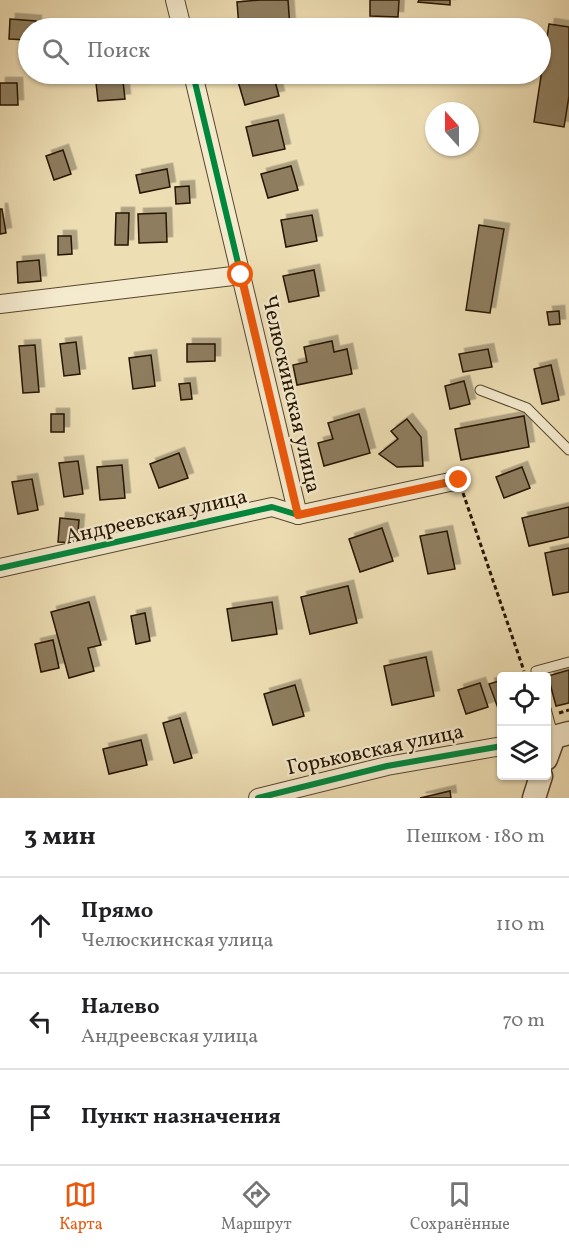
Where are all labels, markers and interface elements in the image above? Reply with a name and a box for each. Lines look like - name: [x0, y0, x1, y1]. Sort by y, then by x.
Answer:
- search box: [18, 18, 551, 84]
- icon: search: [39, 35, 72, 68]
- text: Поиск: [87, 36, 150, 67]
- north arrow: [425, 102, 479, 156]
- route start: [227, 261, 253, 287]
- street label: Челюскинская улица: [254, 293, 327, 496]
- route end: [445, 466, 471, 492]
- street label: Андреевская улица: [62, 482, 250, 553]
- map controls: [497, 672, 551, 780]
- button: locate: [497, 672, 551, 726]
- street label: Горьковская улица: [284, 718, 467, 783]
- button: layers: [497, 726, 551, 780]
- text: 3 мин: [24, 819, 96, 855]
- text: Пешком · 180 m: [406, 823, 545, 851]
- text: Прямо: [81, 896, 153, 927]
- icon: ahead: [24, 909, 57, 942]
- text: 110 m: [496, 911, 545, 939]
- text: Челюскинская улица: [81, 927, 274, 955]
- text: Налево: [81, 992, 160, 1023]
- icon: left: [24, 1005, 57, 1038]
- text: 70 m: [502, 1007, 545, 1035]
- text: Андреевская улица: [81, 1023, 258, 1051]
- icon: arrive: [24, 1101, 57, 1134]
- text: Пункт назначения: [81, 1102, 281, 1133]
- tab: Карта: [59, 1178, 103, 1236]
- tab: Маршрут: [221, 1178, 292, 1236]
- tab: Сохранённые: [410, 1178, 510, 1236]

